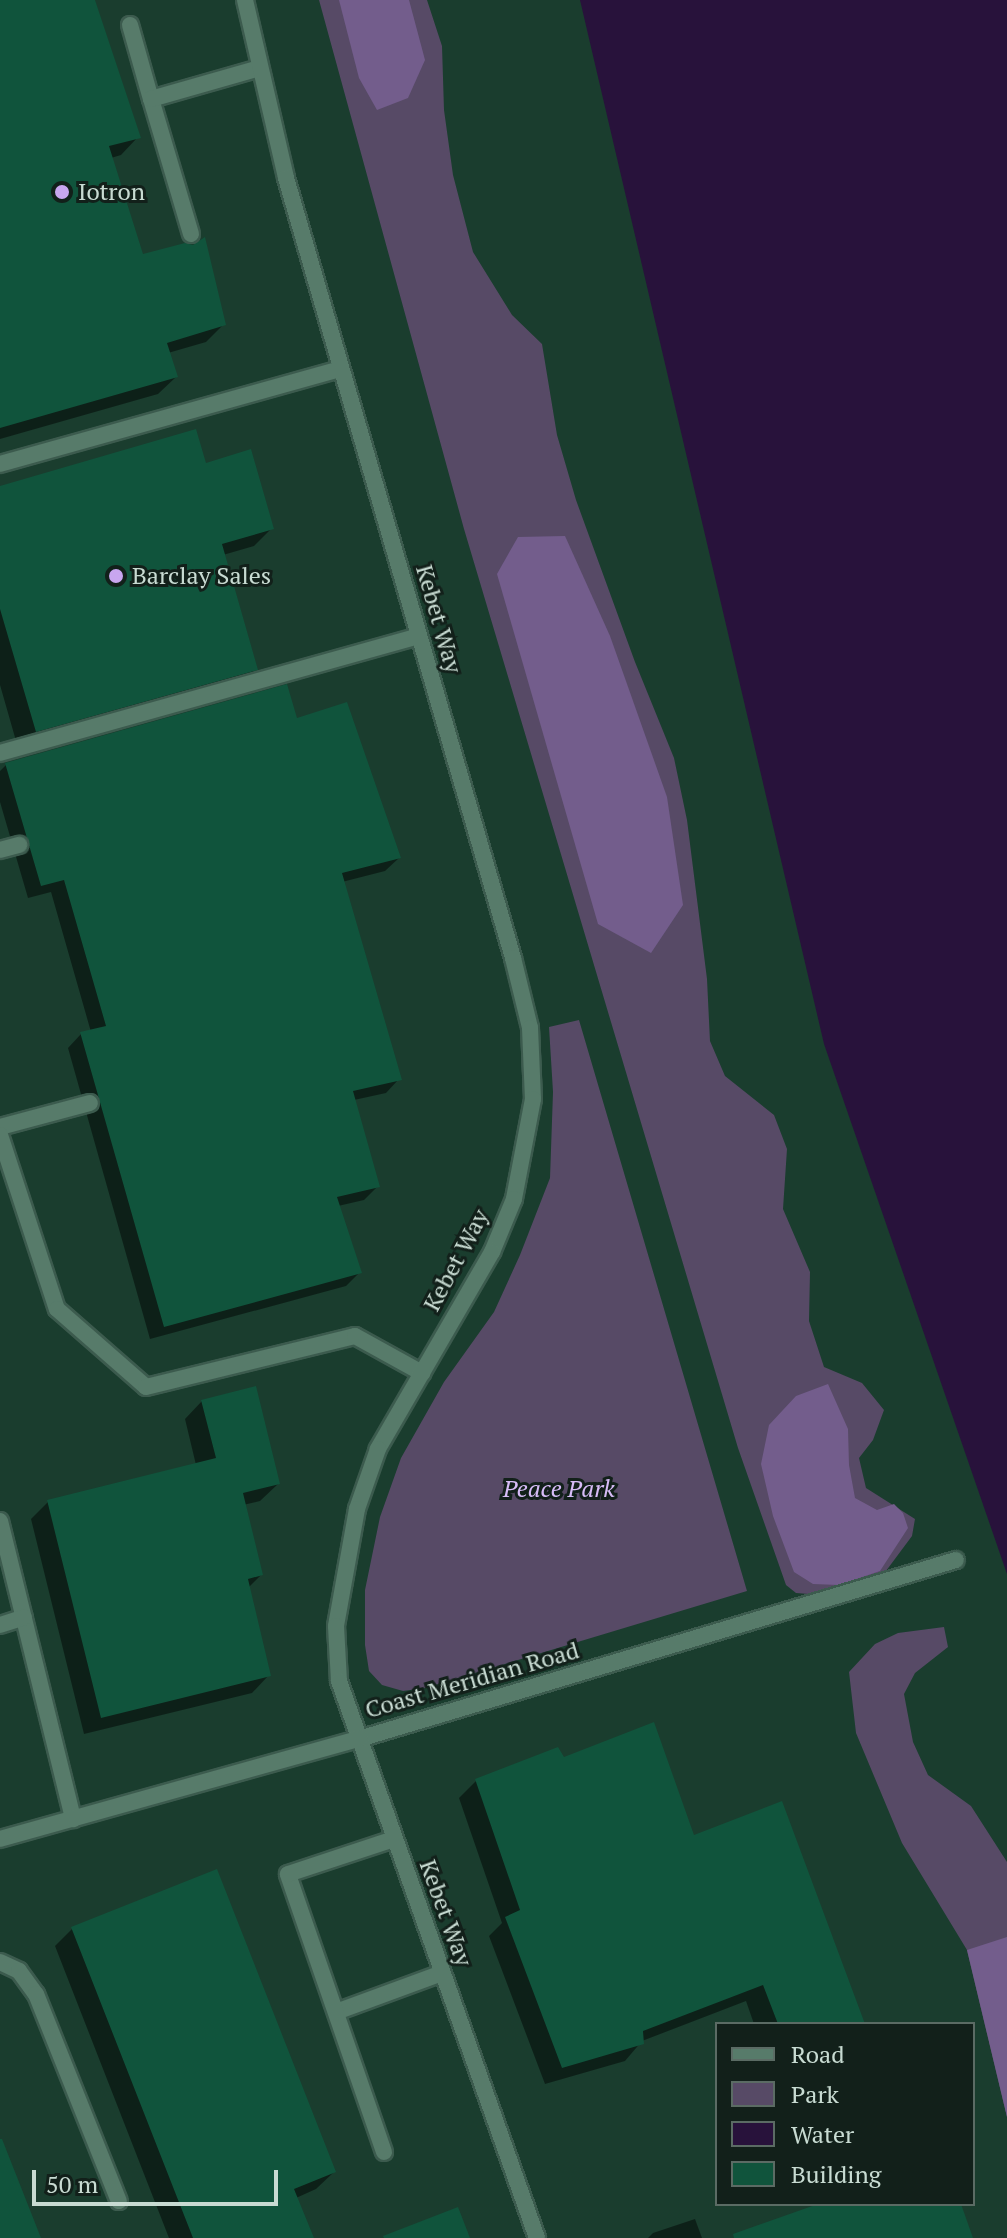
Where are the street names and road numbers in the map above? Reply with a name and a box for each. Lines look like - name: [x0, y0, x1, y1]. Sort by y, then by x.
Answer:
- street label: Kebet Way: [410, 561, 468, 677]
- street label: Kebet Way: [417, 1204, 495, 1316]
- street label: Coast Meridian Road: [362, 1636, 582, 1724]
- street label: Kebet Way: [413, 1856, 479, 1970]

